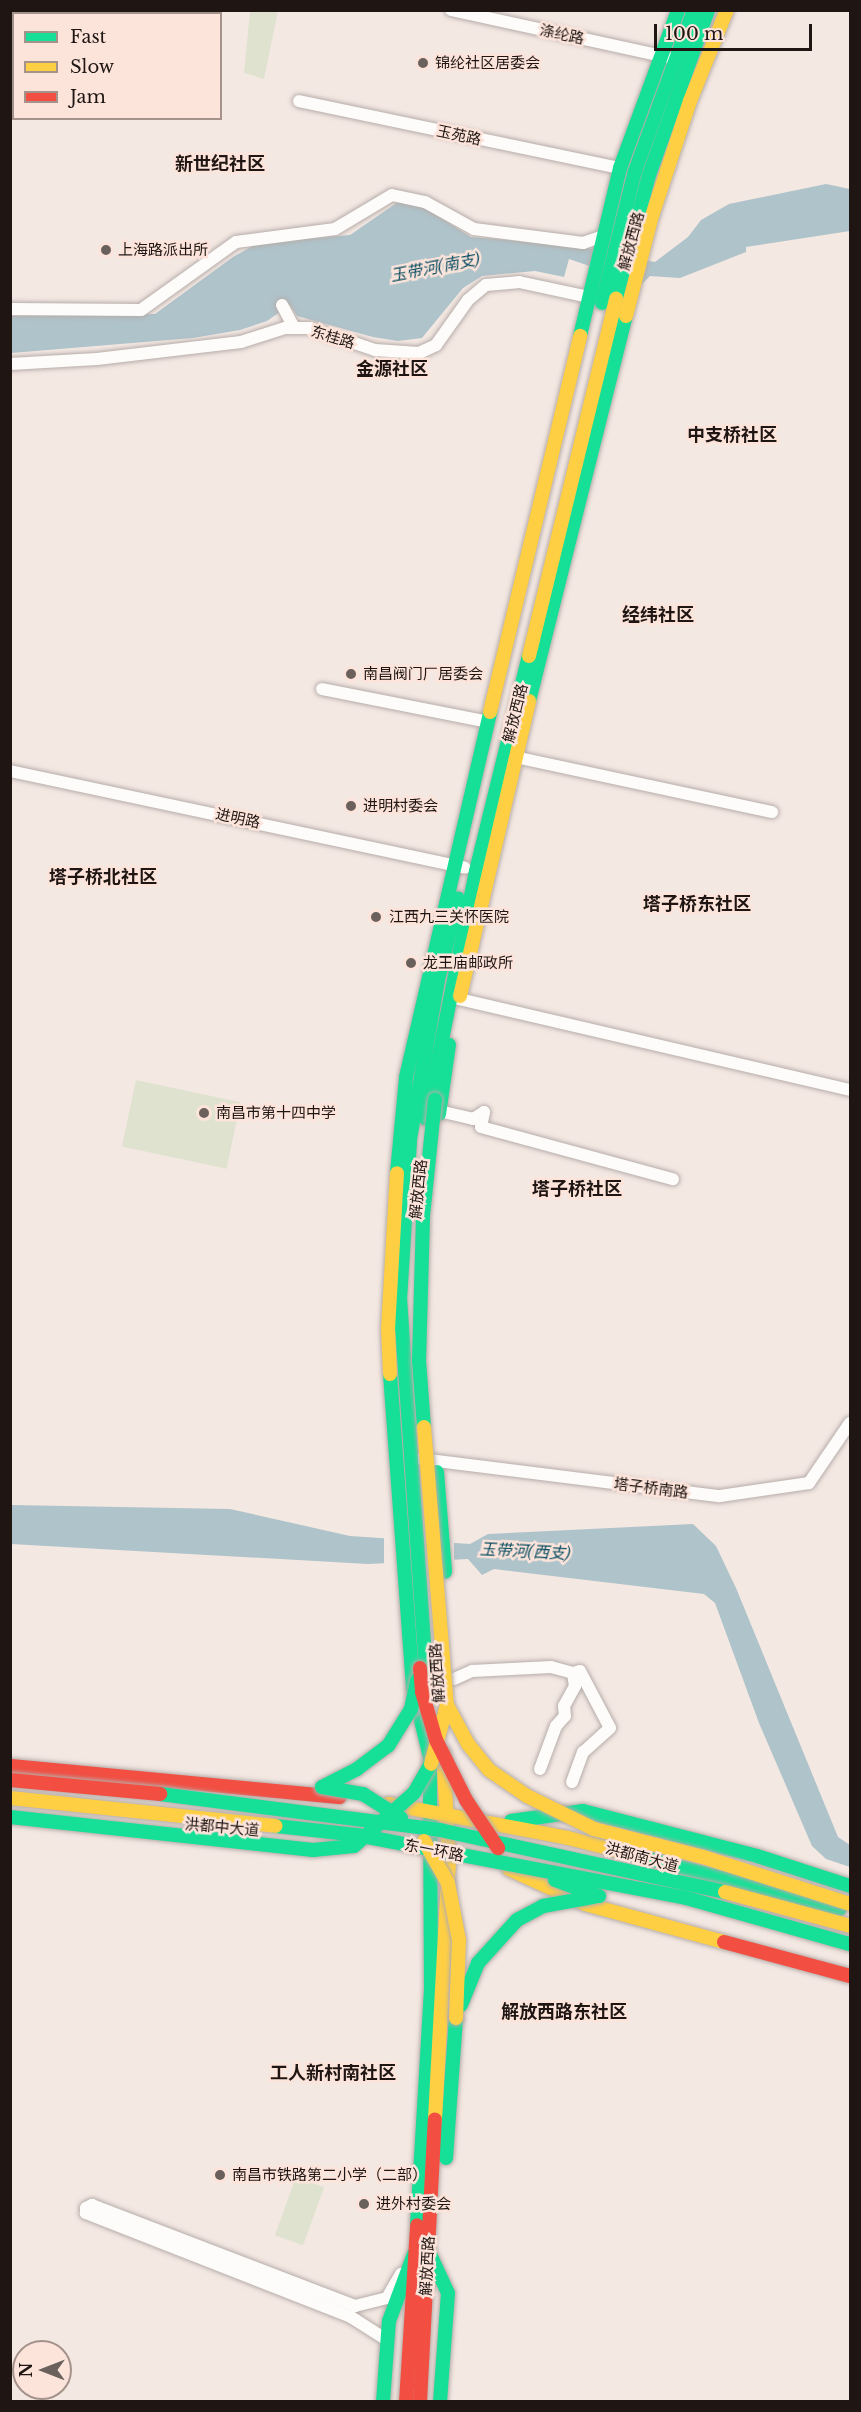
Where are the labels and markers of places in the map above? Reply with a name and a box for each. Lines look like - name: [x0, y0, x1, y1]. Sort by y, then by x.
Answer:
- place label: 锦纶社区居委会: [435, 54, 540, 72]
- marker: 锦纶社区居委会: [416, 56, 430, 70]
- place label: 上海路派出所: [118, 241, 208, 259]
- marker: 上海路派出所: [99, 243, 113, 257]
- place label: 南昌阀门厂居委会: [363, 665, 483, 683]
- marker: 南昌阀门厂居委会: [344, 667, 358, 681]
- place label: 进明村委会: [363, 797, 438, 815]
- marker: 进明村委会: [344, 799, 358, 813]
- marker: 江西九三关怀医院: [367, 908, 385, 926]
- place label: 江西九三关怀医院: [389, 908, 509, 926]
- place label: 龙王庙邮政所: [423, 954, 513, 972]
- marker: 龙王庙邮政所: [404, 956, 418, 970]
- place label: 南昌市第十四中学: [216, 1104, 336, 1122]
- marker: 南昌市第十四中学: [197, 1106, 211, 1120]
- place label: 南昌市铁路第二小学（二部）: [232, 2166, 427, 2184]
- marker: 南昌市铁路第二小学（二部）: [213, 2168, 227, 2182]
- place label: 进外村委会: [376, 2195, 451, 2213]
- marker: 进外村委会: [357, 2197, 371, 2211]

